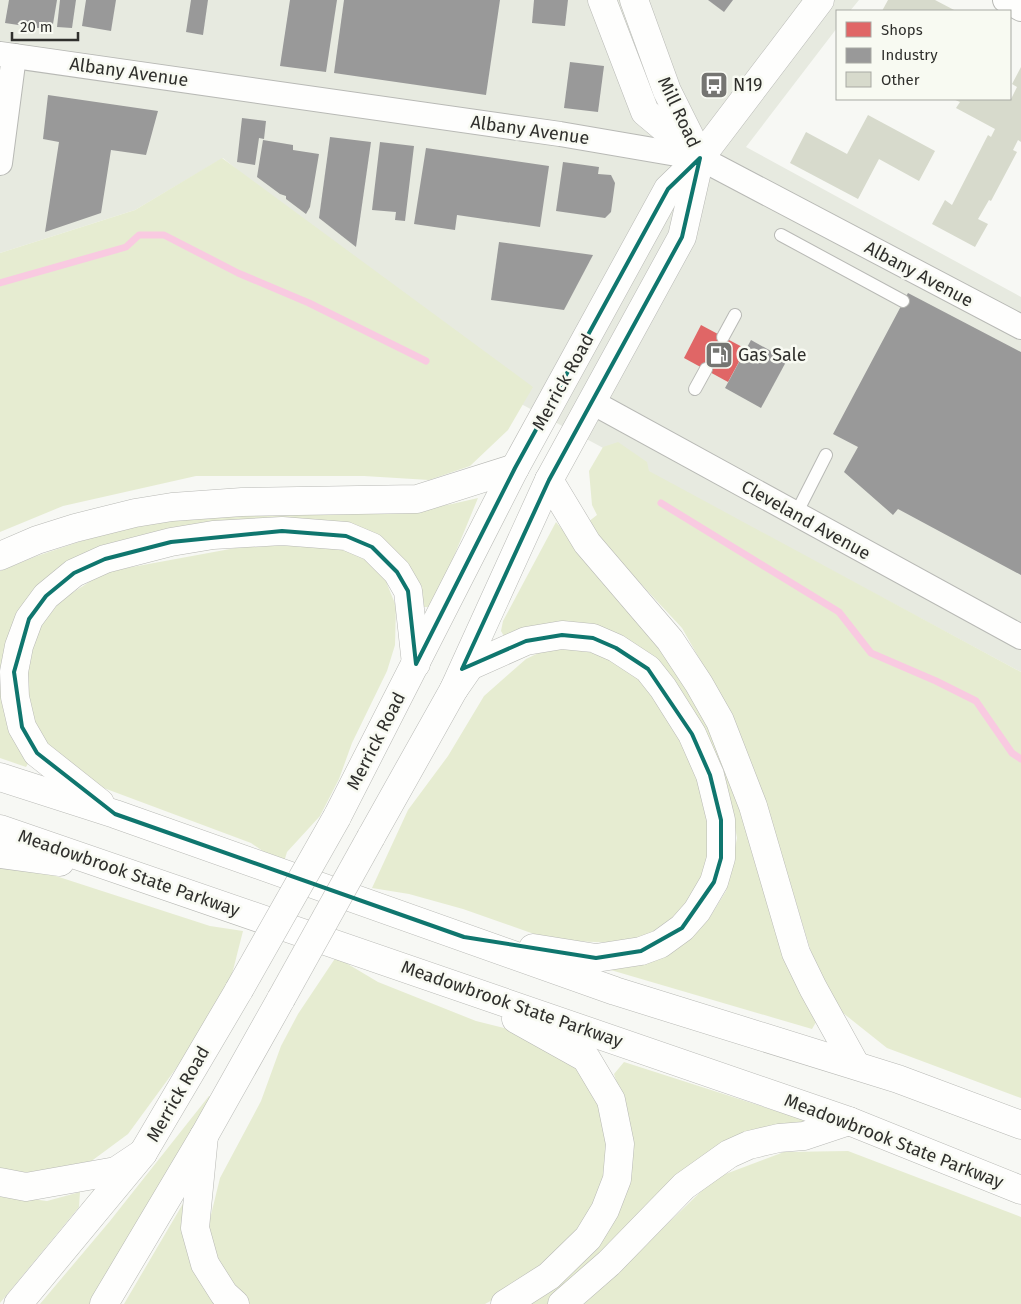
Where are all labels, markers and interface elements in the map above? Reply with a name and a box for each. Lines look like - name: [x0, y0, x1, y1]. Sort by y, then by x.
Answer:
- scale bar: [12, 10, 79, 42]
- legend: [836, 10, 1011, 100]
- text: 20 m: [20, 18, 53, 36]
- text: Shops: [881, 21, 923, 39]
- text: Industry: [881, 46, 938, 64]
- street label: Albany Avenue: [68, 53, 190, 91]
- bus stop icon: N19: [699, 70, 729, 100]
- text: Other: [881, 71, 920, 89]
- street label: Mill Road: [653, 73, 705, 151]
- place label: N19: [733, 74, 763, 96]
- street label: Albany Avenue: [469, 111, 591, 149]
- street label: Albany Avenue: [861, 236, 977, 312]
- street label: Merrick Road: [527, 330, 599, 434]
- fuel station icon: Gas Sale: [704, 340, 734, 370]
- place label: Gas Sale: [738, 344, 807, 366]
- street label: Cleveland Avenue: [738, 475, 874, 565]
- street label: Merrick Road: [342, 688, 410, 794]
- street label: Meadowbrook State Parkway: [15, 825, 243, 921]
- street label: Meadowbrook State Parkway: [398, 956, 626, 1052]
- street label: Merrick Road: [142, 1042, 214, 1146]
- street label: Meadowbrook State Parkway: [781, 1089, 1007, 1193]

